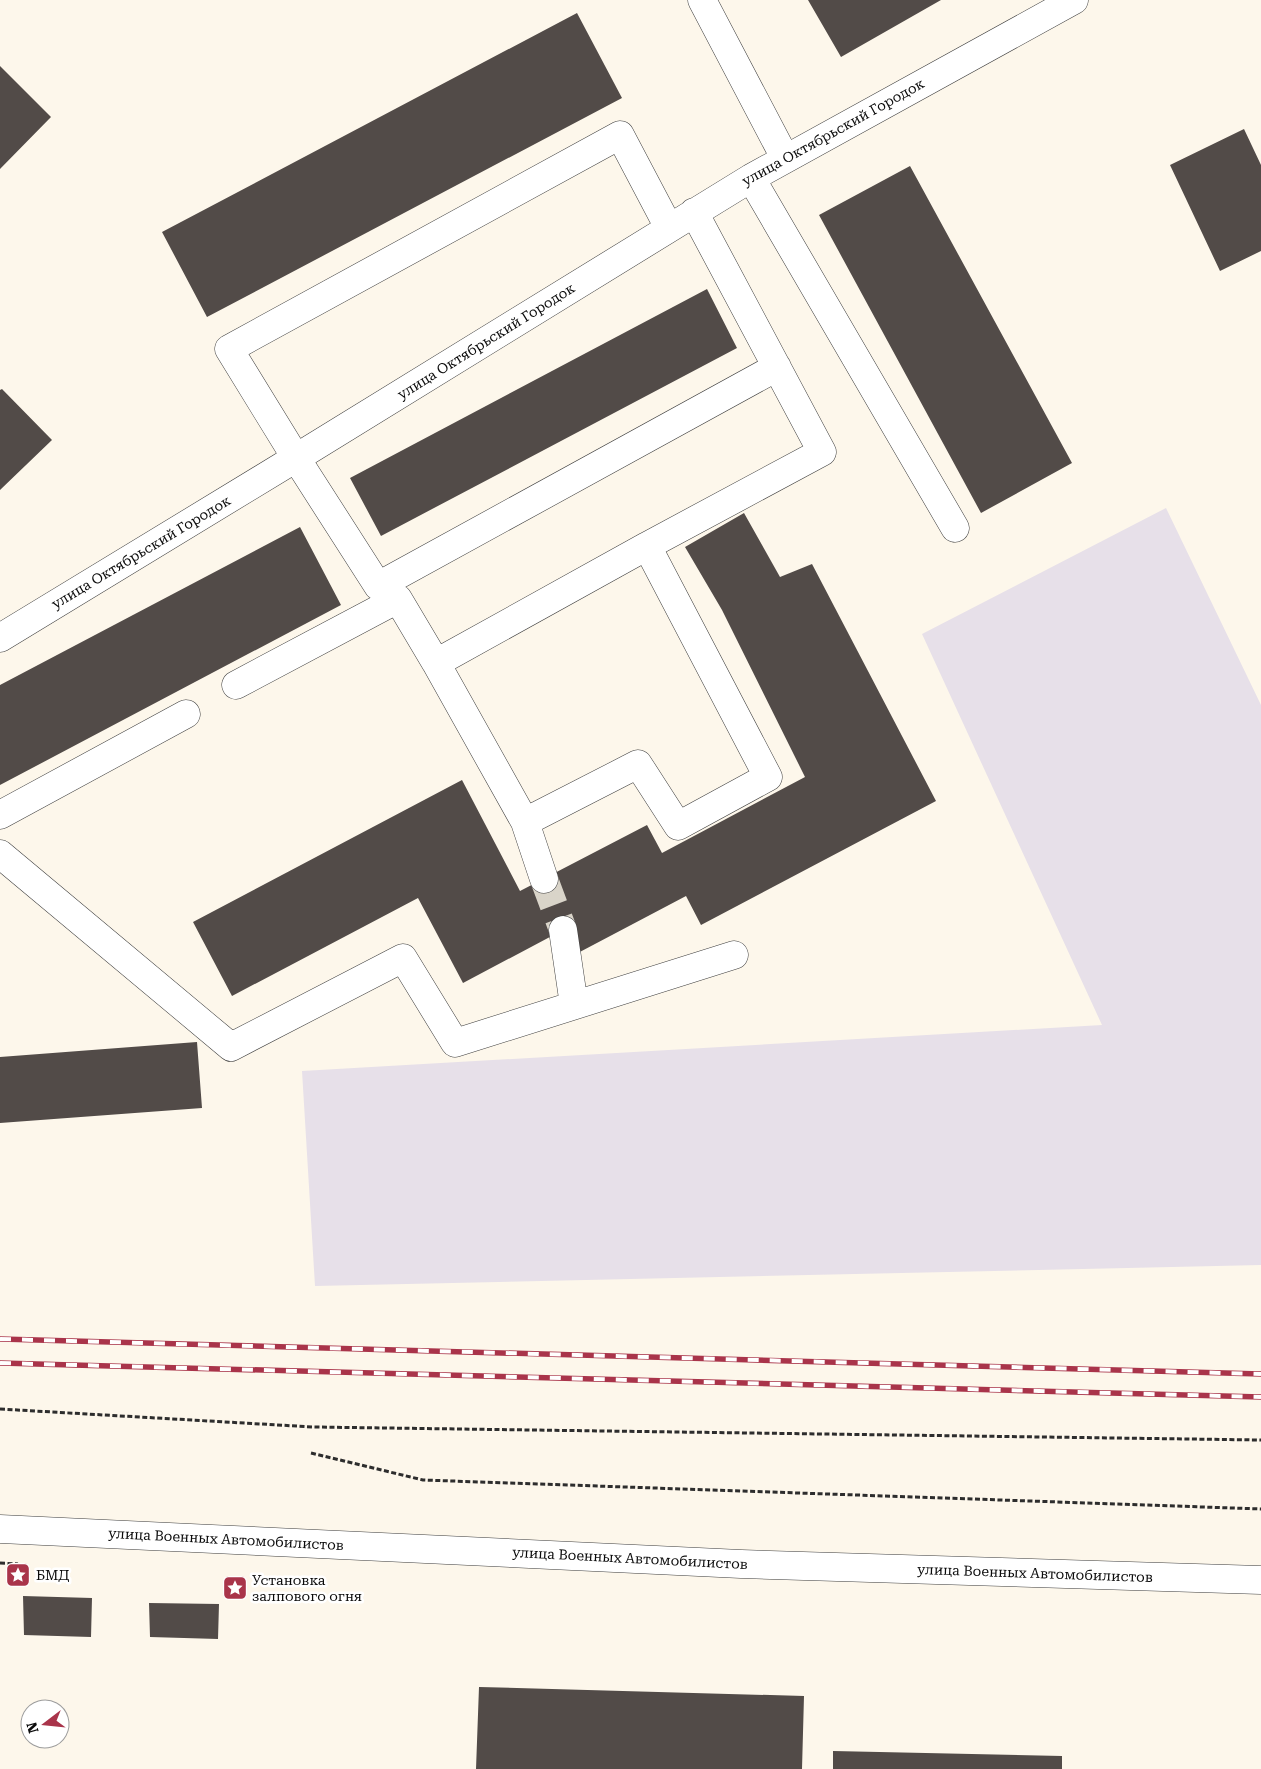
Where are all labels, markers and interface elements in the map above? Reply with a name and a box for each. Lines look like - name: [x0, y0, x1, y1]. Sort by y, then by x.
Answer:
- street label: улица Октябрьский Городок: [739, 75, 927, 189]
- street label: улица Октябрьский Городок: [394, 280, 578, 402]
- street label: улица Октябрьский Городок: [49, 492, 234, 612]
- street label: улица Военных Автомобилистов: [108, 1525, 344, 1553]
- street label: улица Военных Автомобилистов: [512, 1544, 748, 1572]
- street label: улица Военных Автомобилистов: [917, 1561, 1153, 1585]
- place icon: БМД: [5, 1562, 31, 1588]
- place label: БМД: [36, 1567, 70, 1583]
- place label: Установка залпового огня: [252, 1572, 362, 1604]
- place icon: Установка залпового огня: [222, 1575, 248, 1601]
- north arrow: [20, 1699, 70, 1749]
- text: N: [23, 1720, 42, 1735]

